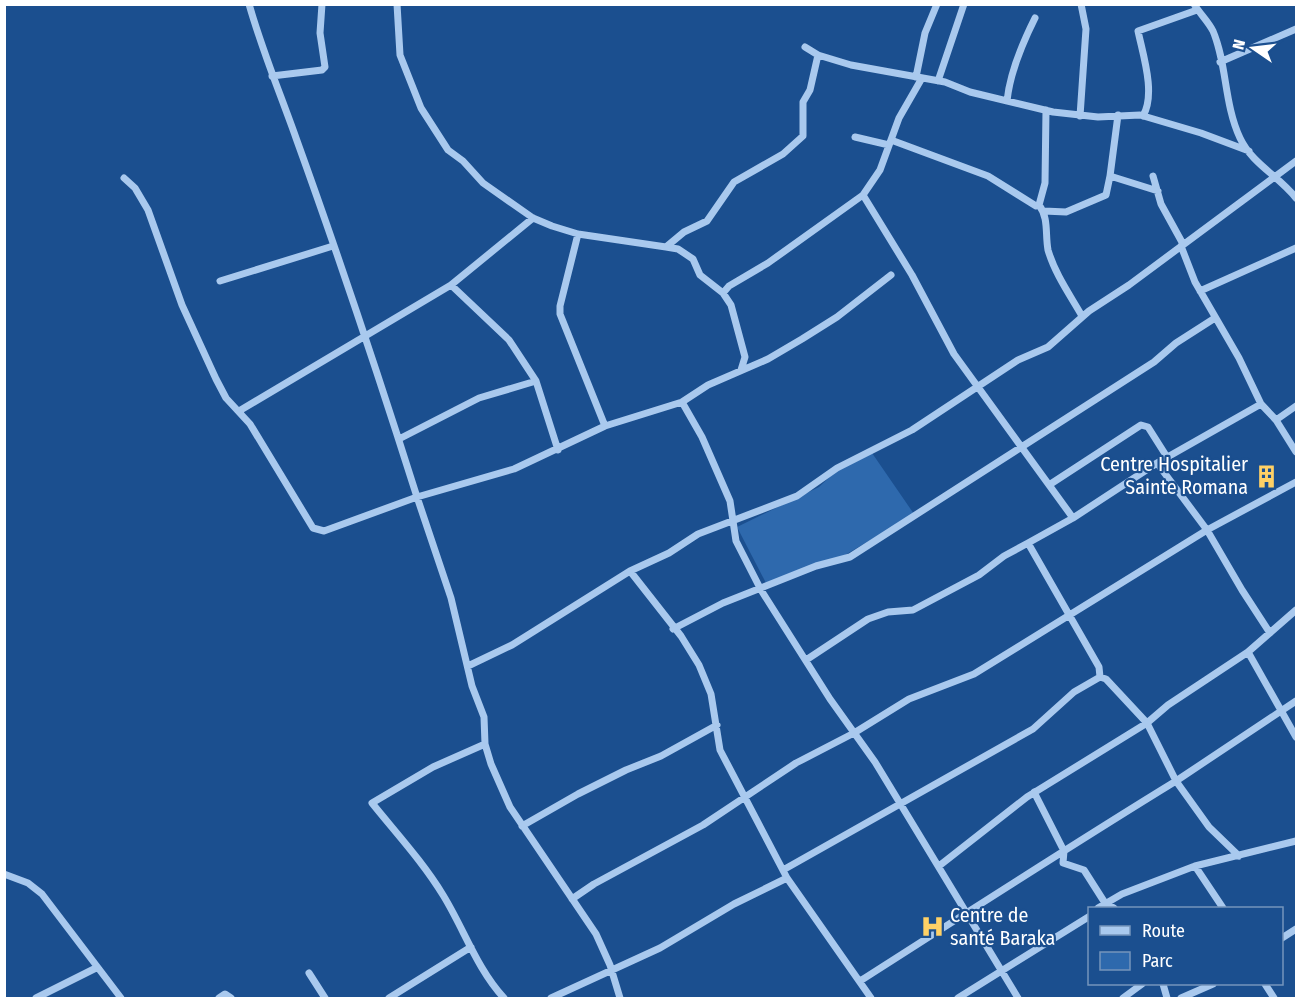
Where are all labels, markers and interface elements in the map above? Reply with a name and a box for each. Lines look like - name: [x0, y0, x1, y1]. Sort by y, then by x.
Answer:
- north arrow: [1223, 18, 1283, 78]
- text: N: [1229, 38, 1249, 51]
- place label: Centre Hospitalier Sainte Romana: [1100, 452, 1248, 499]
- building icon: Centre Hospitalier Sainte Romana: [1253, 463, 1279, 489]
- place label: Centre de santé Baraka: [950, 903, 1055, 950]
- legend: [1088, 907, 1283, 985]
- hospital icon: Centre de santé Baraka: [919, 913, 945, 939]
- text: Route: [1142, 920, 1185, 942]
- text: Parc: [1142, 950, 1173, 972]

